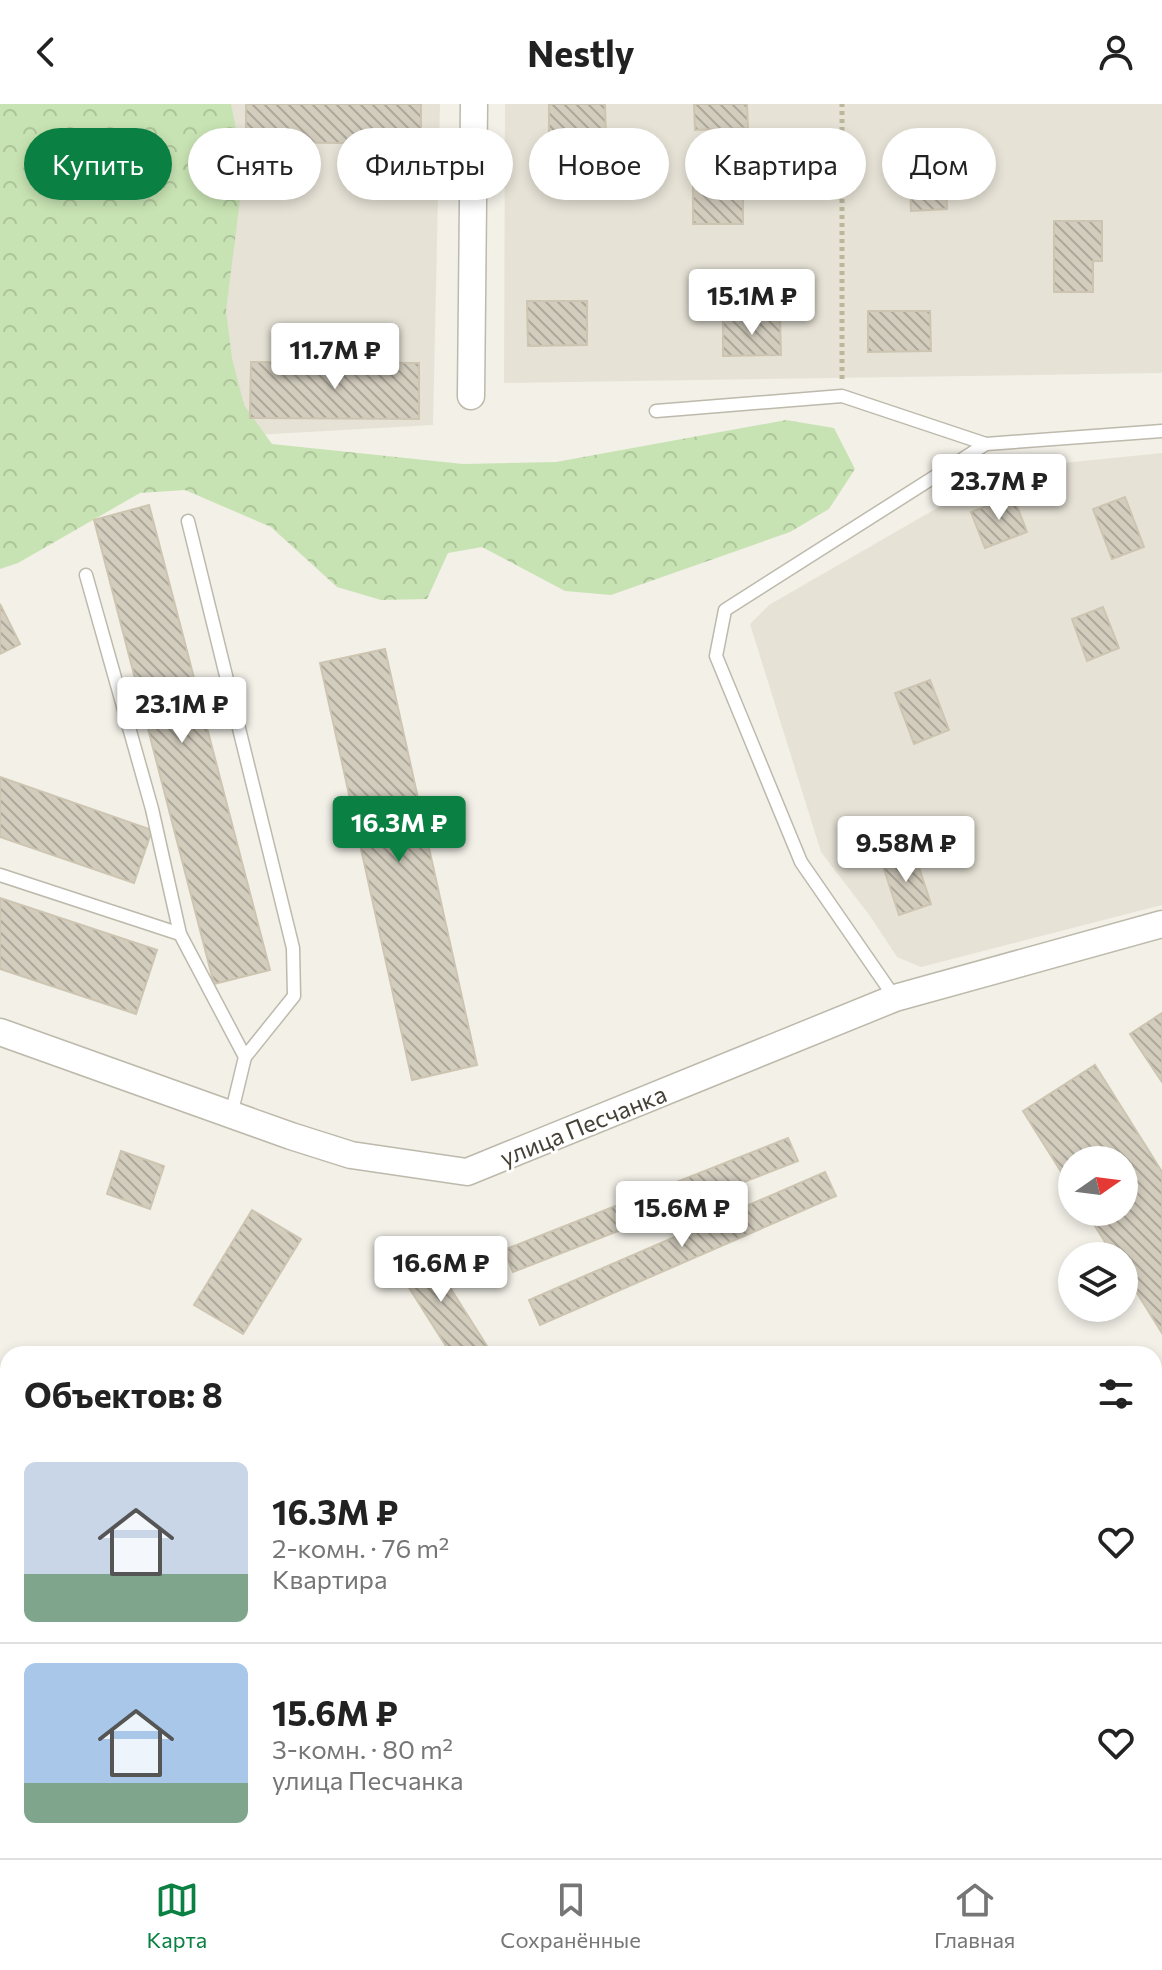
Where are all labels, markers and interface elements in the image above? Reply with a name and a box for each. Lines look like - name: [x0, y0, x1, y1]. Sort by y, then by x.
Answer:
- icon: back: [24, 30, 68, 74]
- text: Nestly: [527, 30, 635, 74]
- icon: person: [1094, 30, 1138, 74]
- chip: Купить: [24, 128, 172, 200]
- chip: Снять: [188, 128, 321, 200]
- chip: Фильтры: [337, 128, 513, 200]
- chip: Новое: [529, 128, 669, 200]
- chip: Квартира: [685, 128, 866, 200]
- chip: Дом: [882, 128, 996, 200]
- pin: 15.1M ₽: [678, 269, 826, 337]
- text: 15.1M ₽: [707, 279, 797, 310]
- pin: 11.7M ₽: [261, 323, 409, 391]
- text: 11.7M ₽: [289, 333, 381, 364]
- pin: 23.7M ₽: [925, 454, 1073, 522]
- text: 23.7M ₽: [950, 464, 1048, 495]
- pin: 23.1M ₽: [108, 677, 256, 745]
- text: 23.1M ₽: [135, 687, 229, 718]
- pin: 16.3M ₽: [325, 796, 473, 864]
- text: 16.3M ₽: [351, 806, 447, 837]
- pin: 9.58M ₽: [832, 816, 980, 884]
- text: 9.58M ₽: [856, 826, 956, 857]
- street label: улица Песчанка: [496, 1078, 670, 1172]
- north arrow: [1058, 1146, 1138, 1226]
- map controls: [1058, 1146, 1138, 1322]
- pin: 15.6M ₽: [608, 1181, 756, 1249]
- text: 15.6M ₽: [634, 1191, 730, 1222]
- pin: 16.6M ₽: [367, 1236, 515, 1304]
- button: layers: [1058, 1242, 1138, 1322]
- text: 16.6M ₽: [392, 1246, 490, 1277]
- icon: filters: [1094, 1372, 1138, 1416]
- text: Объектов: 8: [24, 1373, 223, 1415]
- text: 16.3M ₽: [272, 1490, 398, 1532]
- icon: home: [88, 1494, 184, 1590]
- icon: heart: [1094, 1520, 1138, 1564]
- text: 2-комн. · 76 m²: [272, 1532, 449, 1563]
- text: Квартира: [272, 1563, 388, 1594]
- text: 15.6M ₽: [272, 1691, 398, 1733]
- icon: home: [88, 1695, 184, 1791]
- icon: heart: [1094, 1721, 1138, 1765]
- text: 3-комн. · 80 m²: [272, 1733, 453, 1764]
- text: улица Песчанка: [272, 1764, 464, 1795]
- tab: Карта: [147, 1878, 207, 1953]
- tab: Сохранённые: [500, 1878, 641, 1953]
- tab: Главная: [934, 1878, 1015, 1953]

